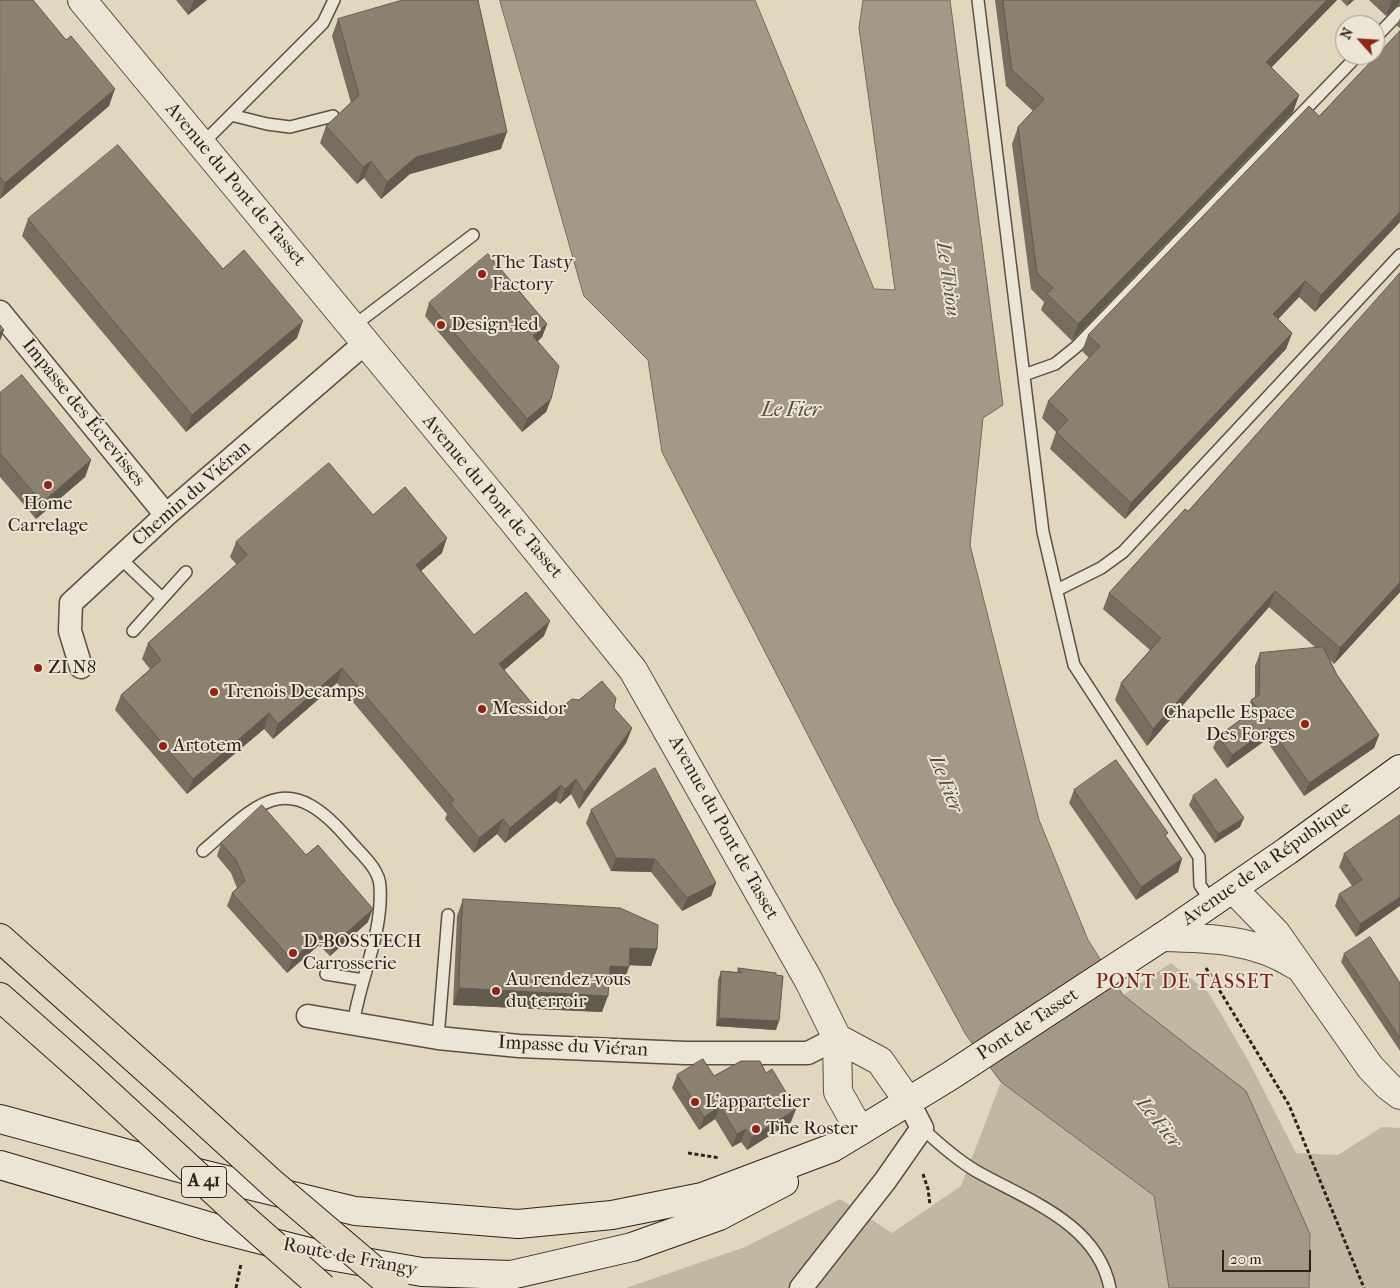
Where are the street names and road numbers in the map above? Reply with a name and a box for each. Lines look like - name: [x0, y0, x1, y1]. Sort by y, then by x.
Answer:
- street label: Avenue du Pont de Tasset: [160, 98, 310, 272]
- street label: Impasse des Écrevisses: [16, 335, 150, 491]
- street label: Avenue du Pont de Tasset: [417, 410, 567, 584]
- street label: Chemin du Viéran: [128, 436, 256, 552]
- street label: Avenue du Pont de Tasset: [663, 732, 783, 924]
- street label: Avenue de la République: [1178, 797, 1356, 931]
- street label: Pont de Tasset: [973, 984, 1083, 1066]
- street label: Impasse du Viéran: [498, 1032, 648, 1062]
- road number: A 41: [182, 1166, 226, 1198]
- street label: Route de Frangy: [281, 1234, 419, 1282]

